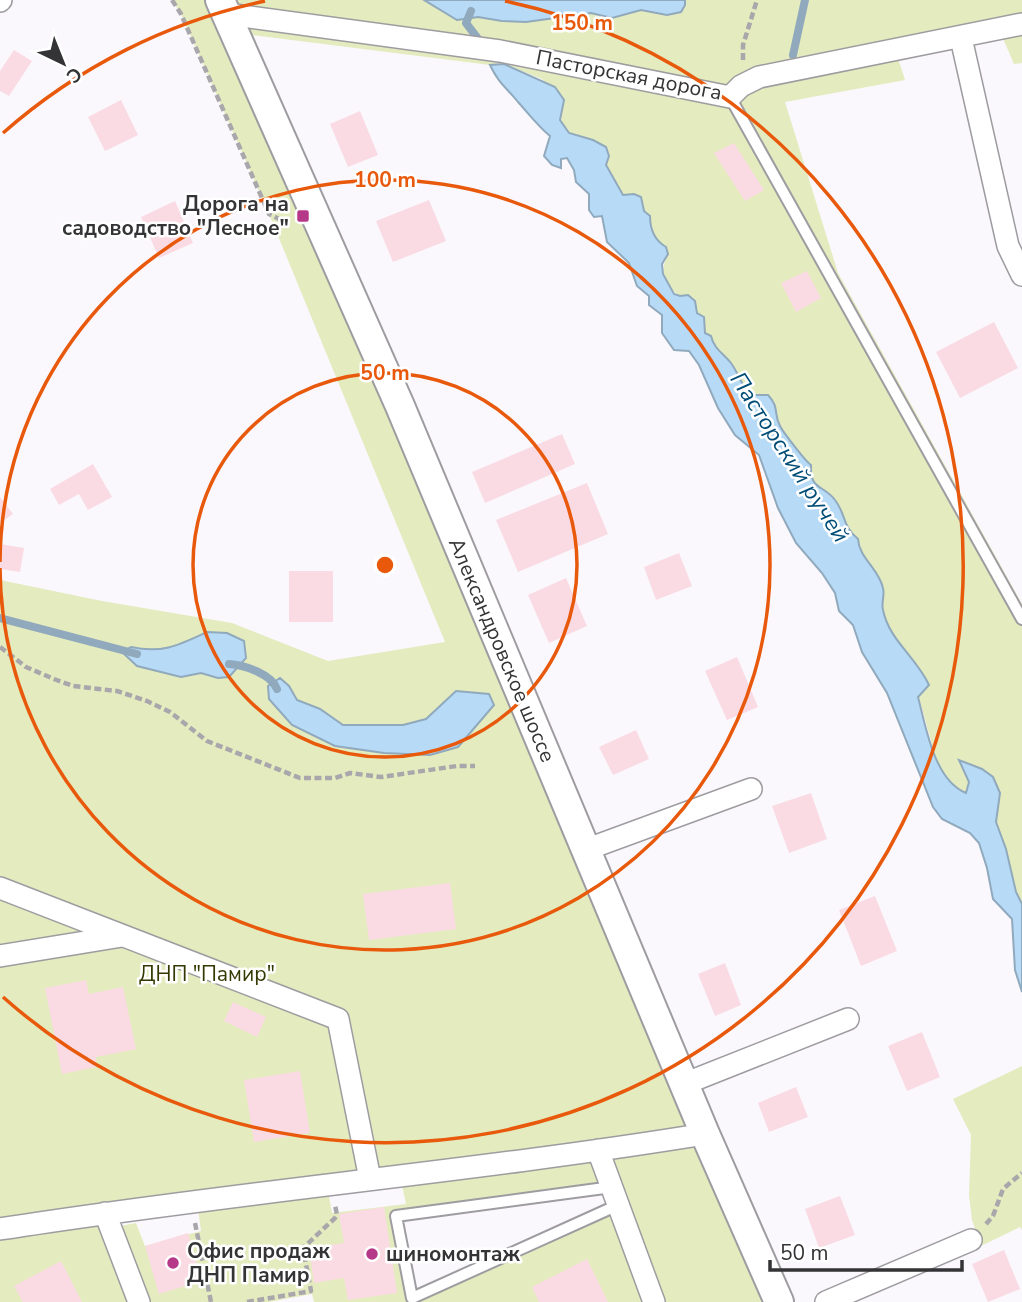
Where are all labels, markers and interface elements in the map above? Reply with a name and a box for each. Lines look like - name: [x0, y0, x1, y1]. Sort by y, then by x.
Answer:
- text: 150 m: [551, 9, 613, 37]
- north arrow: [28, 28, 98, 98]
- street label: Пасторская дорога: [534, 43, 724, 107]
- text: С: [60, 61, 87, 89]
- text: 100 m: [354, 166, 416, 194]
- place label: Дорога на садоводство "Лесное": [62, 190, 289, 242]
- marker: Дорога на садоводство "Лесное": [295, 208, 311, 224]
- text: 50 m: [360, 359, 410, 387]
- water label: Пасторский ручей: [723, 366, 856, 548]
- street label: Александровское шоссе: [442, 534, 562, 766]
- centre of rings: [373, 553, 397, 577]
- park label: ДНП "Памир": [139, 960, 275, 988]
- scale bar: [770, 1228, 962, 1272]
- place label: Офис продаж ДНП Памир: [187, 1237, 330, 1289]
- text: 50 m: [780, 1239, 829, 1267]
- place label: шиномонтаж: [386, 1240, 521, 1268]
- marker: шиномонтаж: [364, 1246, 380, 1262]
- marker: Офис продаж ДНП Памир: [165, 1255, 181, 1271]

